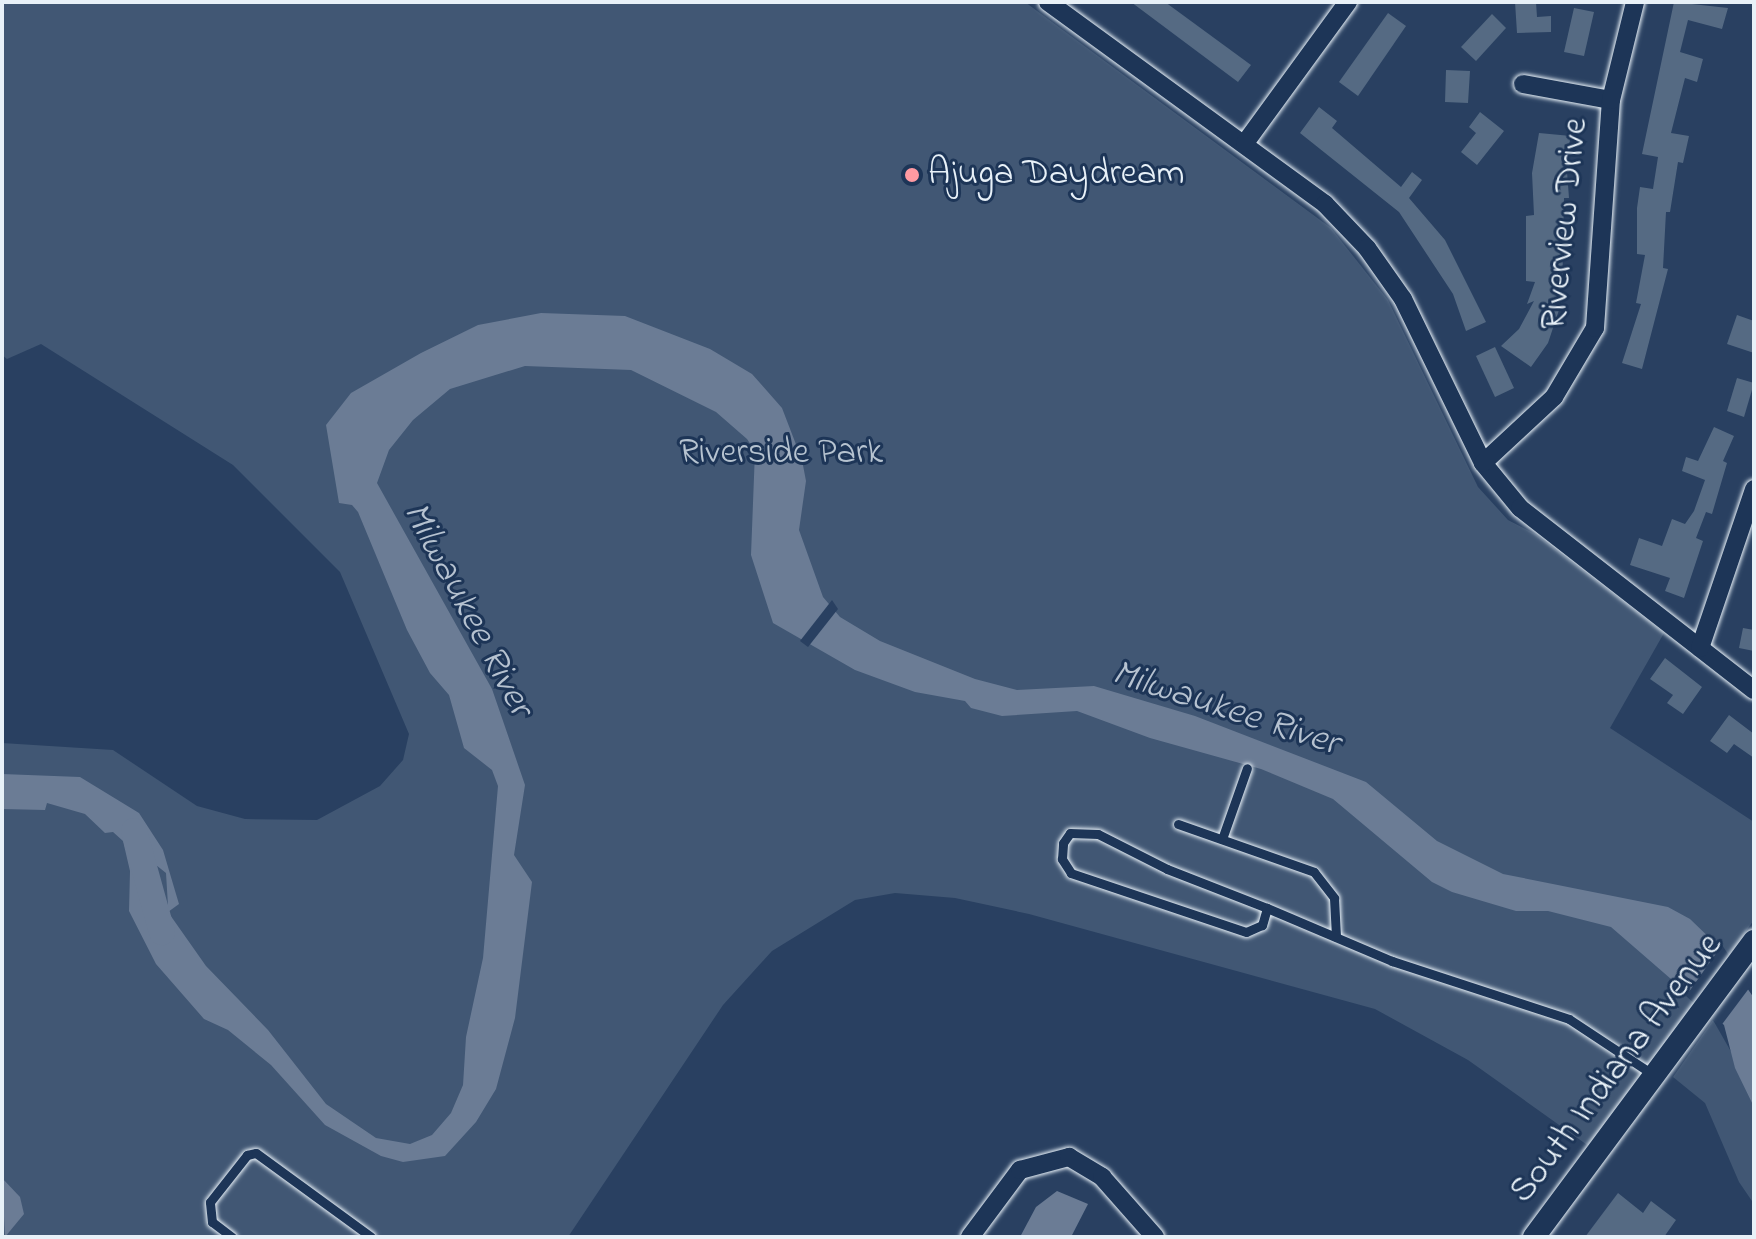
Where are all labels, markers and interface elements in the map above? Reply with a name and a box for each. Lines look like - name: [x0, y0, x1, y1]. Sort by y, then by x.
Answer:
- street label: Riverview Drive: [1533, 116, 1599, 332]
- place label: Ajuga Daydream: [928, 153, 1184, 197]
- marker: Ajuga Daydream: [903, 166, 921, 184]
- park label: Riverside Park: [679, 432, 883, 476]
- water label: Milwaukee River: [390, 495, 542, 725]
- water label: Milwaukee River: [1106, 652, 1344, 768]
- street label: South Indiana Avenue: [1501, 926, 1733, 1212]

